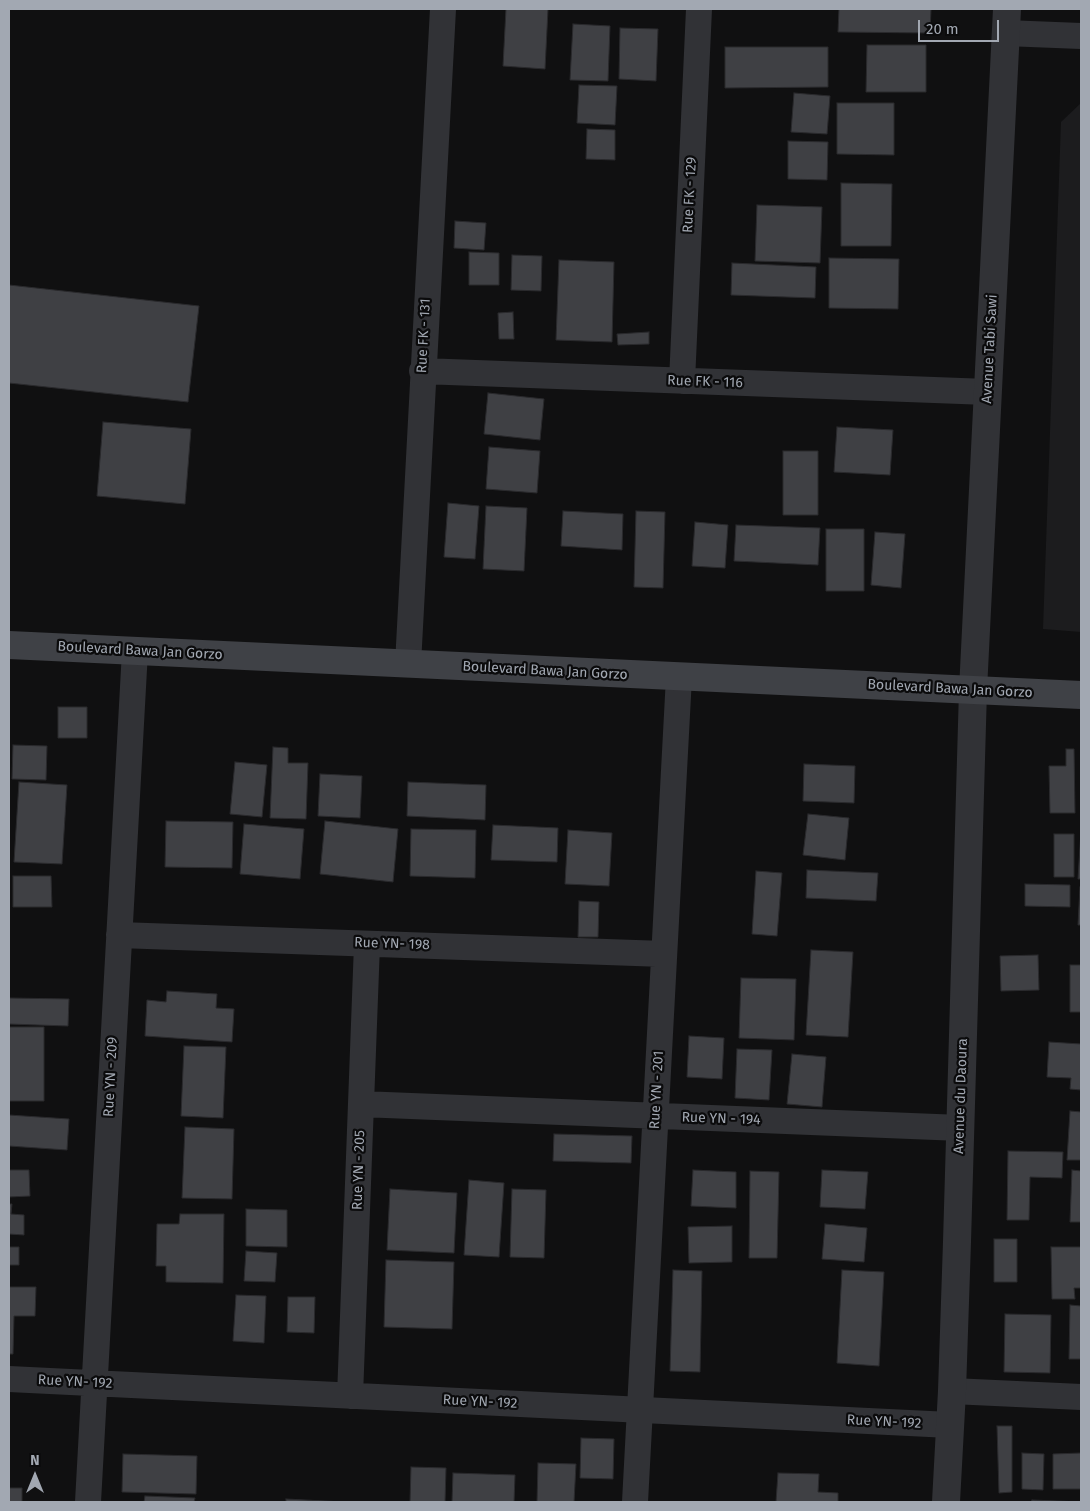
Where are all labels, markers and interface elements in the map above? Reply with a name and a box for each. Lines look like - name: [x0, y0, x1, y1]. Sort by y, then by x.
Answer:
- scale bar: [920, 10, 1001, 42]
- text: 20 m: [926, 20, 959, 38]
- street label: Rue FK - 129: [680, 156, 700, 234]
- street label: Avenue Tabi Sawi: [979, 294, 1001, 404]
- street label: Rue FK - 131: [414, 298, 434, 374]
- street label: Rue FK - 116: [667, 372, 743, 392]
- street label: Boulevard Bawa Jan Gorzo: [57, 638, 223, 664]
- street label: Boulevard Bawa Jan Gorzo: [462, 658, 628, 684]
- street label: Boulevard Bawa Jan Gorzo: [867, 676, 1033, 702]
- street label: Rue YN- 198: [354, 934, 430, 954]
- street label: Rue YN - 209: [101, 1036, 121, 1118]
- street label: Avenue du Daoura: [951, 1038, 971, 1154]
- street label: Rue YN - 201: [647, 1050, 667, 1130]
- street label: Rue YN - 194: [681, 1109, 761, 1129]
- street label: Rue YN - 205: [349, 1130, 369, 1210]
- street label: Rue YN- 192: [37, 1372, 113, 1392]
- street label: Rue YN- 192: [442, 1392, 518, 1412]
- street label: Rue YN- 192: [846, 1412, 922, 1432]
- north arrow: [10, 1451, 60, 1501]
- text: N: [30, 1452, 40, 1469]

